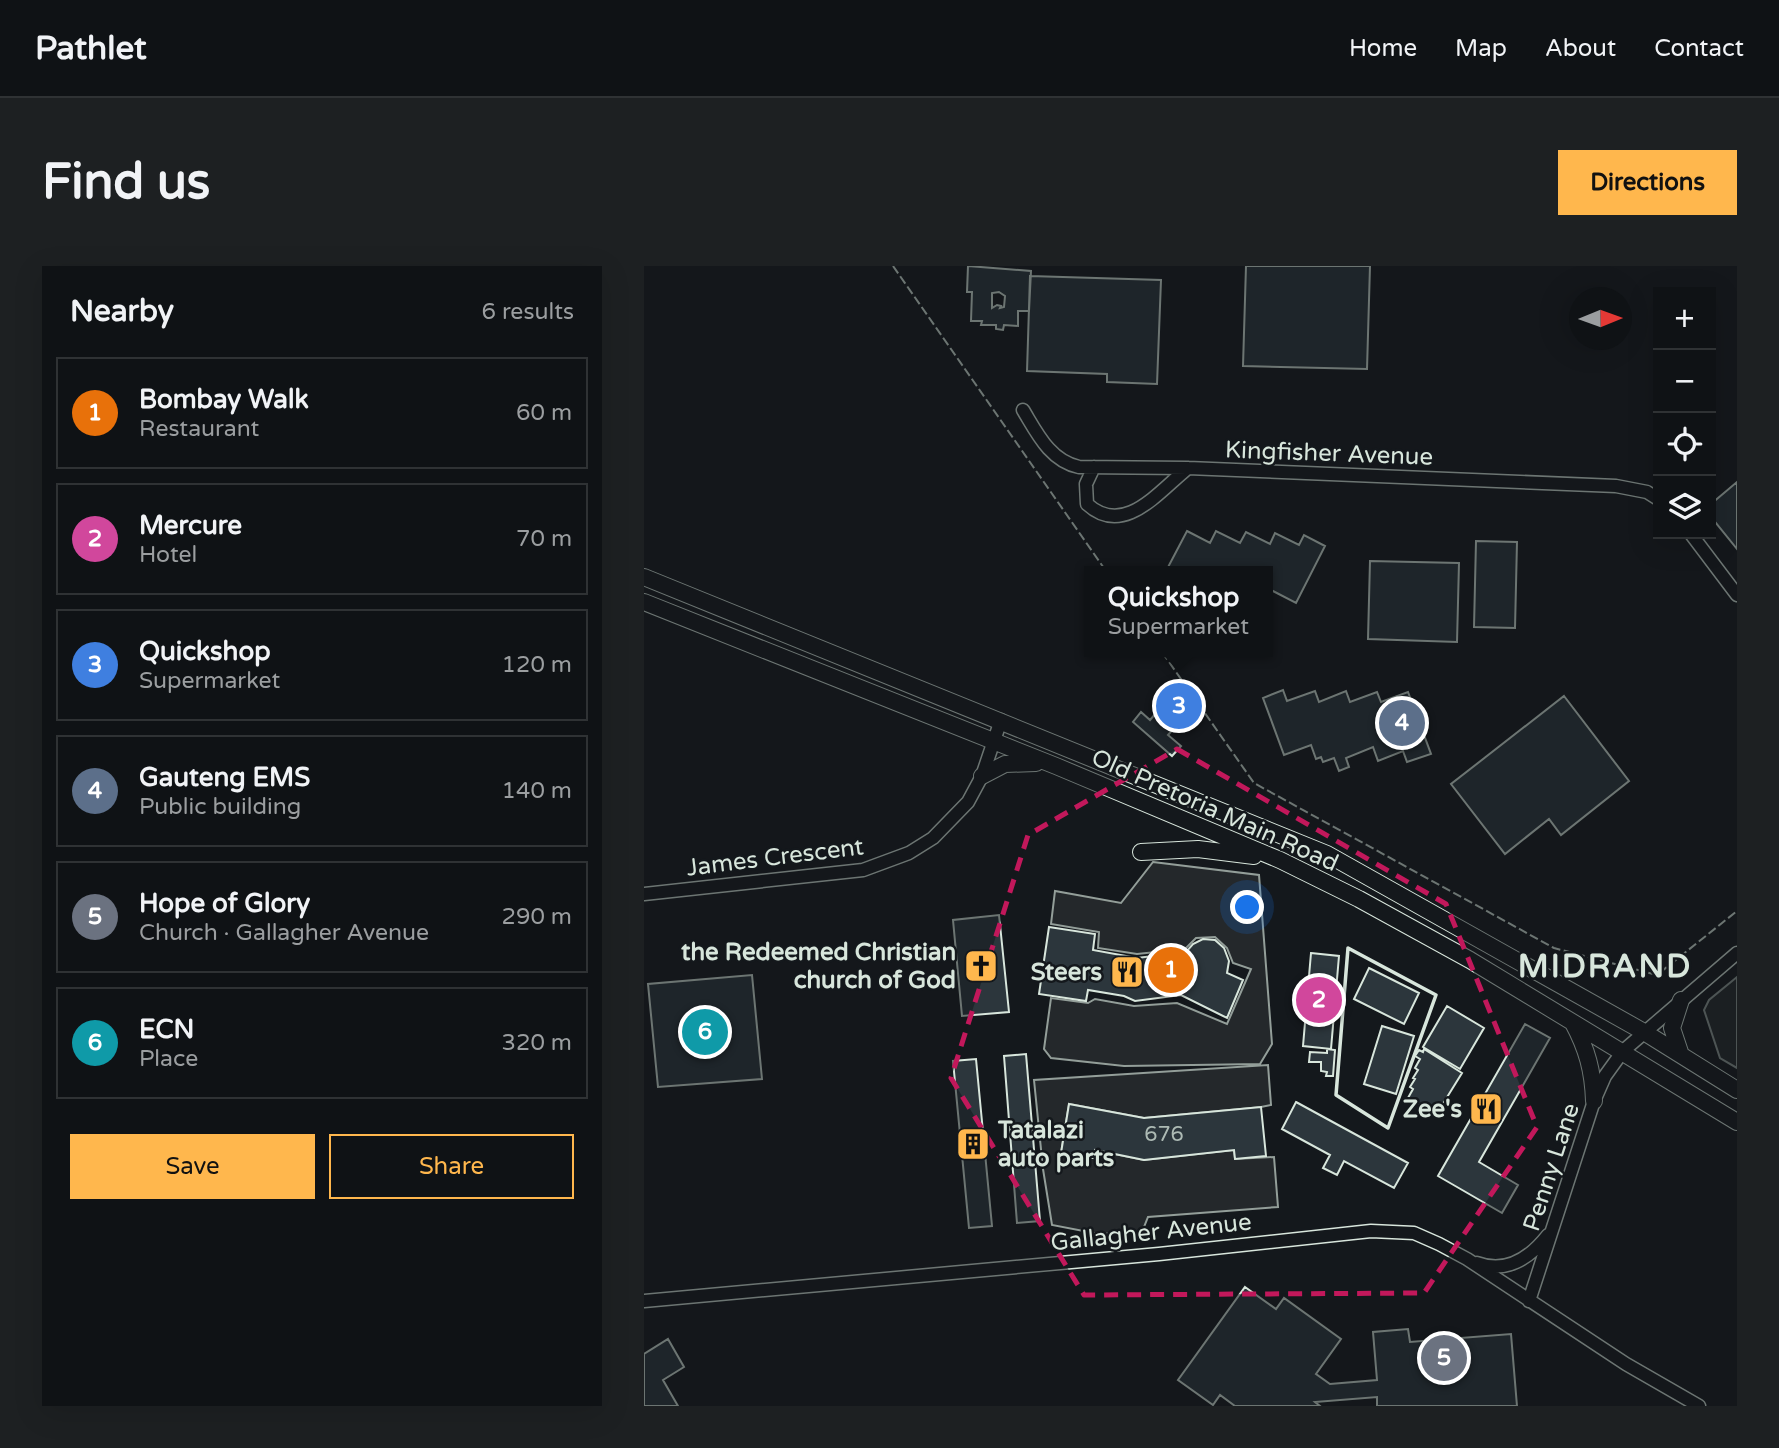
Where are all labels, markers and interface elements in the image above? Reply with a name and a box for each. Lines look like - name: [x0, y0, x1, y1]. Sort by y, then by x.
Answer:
- text: Pathlet: [35, 29, 147, 68]
- text: Home: [1349, 34, 1417, 63]
- text: Map: [1455, 34, 1507, 63]
- text: About: [1545, 34, 1616, 63]
- text: Contact: [1654, 34, 1744, 63]
- button: Directions: [1558, 150, 1737, 215]
- text: Find us: [42, 153, 210, 212]
- north arrow: [1569, 287, 1632, 350]
- map controls: [1653, 287, 1716, 539]
- button: +: [1653, 287, 1716, 350]
- text: Nearby: [70, 293, 174, 330]
- text: 6 results: [481, 298, 574, 326]
- button: −: [1653, 350, 1716, 413]
- text: Bombay Walk: [139, 384, 309, 415]
- text: 1: [88, 399, 102, 427]
- text: 60 m: [516, 399, 572, 427]
- button: locate: [1653, 413, 1716, 476]
- text: Restaurant: [139, 415, 259, 443]
- street label: Kingfisher Avenue: [1224, 435, 1434, 472]
- button: layers: [1653, 476, 1716, 539]
- text: Mercure: [139, 510, 242, 541]
- text: 2: [88, 525, 102, 553]
- text: 70 m: [516, 525, 572, 553]
- text: Hotel: [139, 541, 197, 569]
- popup: [1084, 566, 1273, 657]
- text: Quickshop: [1108, 582, 1239, 613]
- text: Supermarket: [1108, 613, 1249, 641]
- text: Quickshop: [139, 636, 271, 667]
- text: 3: [88, 651, 102, 679]
- text: 120 m: [502, 651, 572, 679]
- text: Supermarket: [139, 667, 280, 695]
- pin: 3: [1156, 680, 1202, 732]
- pin: 4: [1379, 697, 1425, 749]
- street label: Old Pretoria Main Road: [1087, 743, 1343, 878]
- text: Gauteng EMS: [139, 762, 310, 793]
- text: 4: [88, 777, 102, 805]
- text: 140 m: [502, 777, 572, 805]
- text: Public building: [139, 793, 301, 821]
- street label: James Crescent: [685, 832, 865, 883]
- text: Hope of Glory: [139, 888, 310, 919]
- your location: [1230, 890, 1264, 924]
- text: 5: [88, 903, 102, 931]
- text: 290 m: [502, 903, 572, 931]
- text: Church · Gallagher Avenue: [139, 919, 429, 947]
- place label: the Redeemed Christian church of God: [681, 938, 956, 995]
- pin: 1: [1148, 944, 1194, 996]
- church icon: the Redeemed Christian church of God: [962, 947, 1000, 985]
- district label: MIDRAND: [1518, 948, 1692, 986]
- restaurant icon: Steers: [1108, 953, 1146, 991]
- place label: Steers: [1031, 958, 1102, 987]
- pin: 2: [1296, 974, 1342, 1026]
- pin: 6: [682, 1006, 728, 1058]
- text: ECN: [139, 1014, 194, 1045]
- text: 6: [88, 1029, 102, 1057]
- text: 320 m: [502, 1029, 572, 1057]
- text: Place: [139, 1045, 198, 1073]
- restaurant icon: Zee's: [1467, 1090, 1505, 1128]
- place label: Zee's: [1403, 1095, 1462, 1124]
- street label: Penny Lane: [1517, 1099, 1586, 1235]
- place label: Tatalazi auto parts: [997, 1116, 1114, 1173]
- house number: 676: [1144, 1122, 1184, 1147]
- building icon: Tatalazi auto parts: [954, 1125, 992, 1163]
- button: Save: [70, 1134, 315, 1199]
- button: Share: [329, 1134, 574, 1199]
- street label: Gallagher Avenue: [1049, 1208, 1253, 1257]
- pin: 5: [1421, 1332, 1467, 1384]

